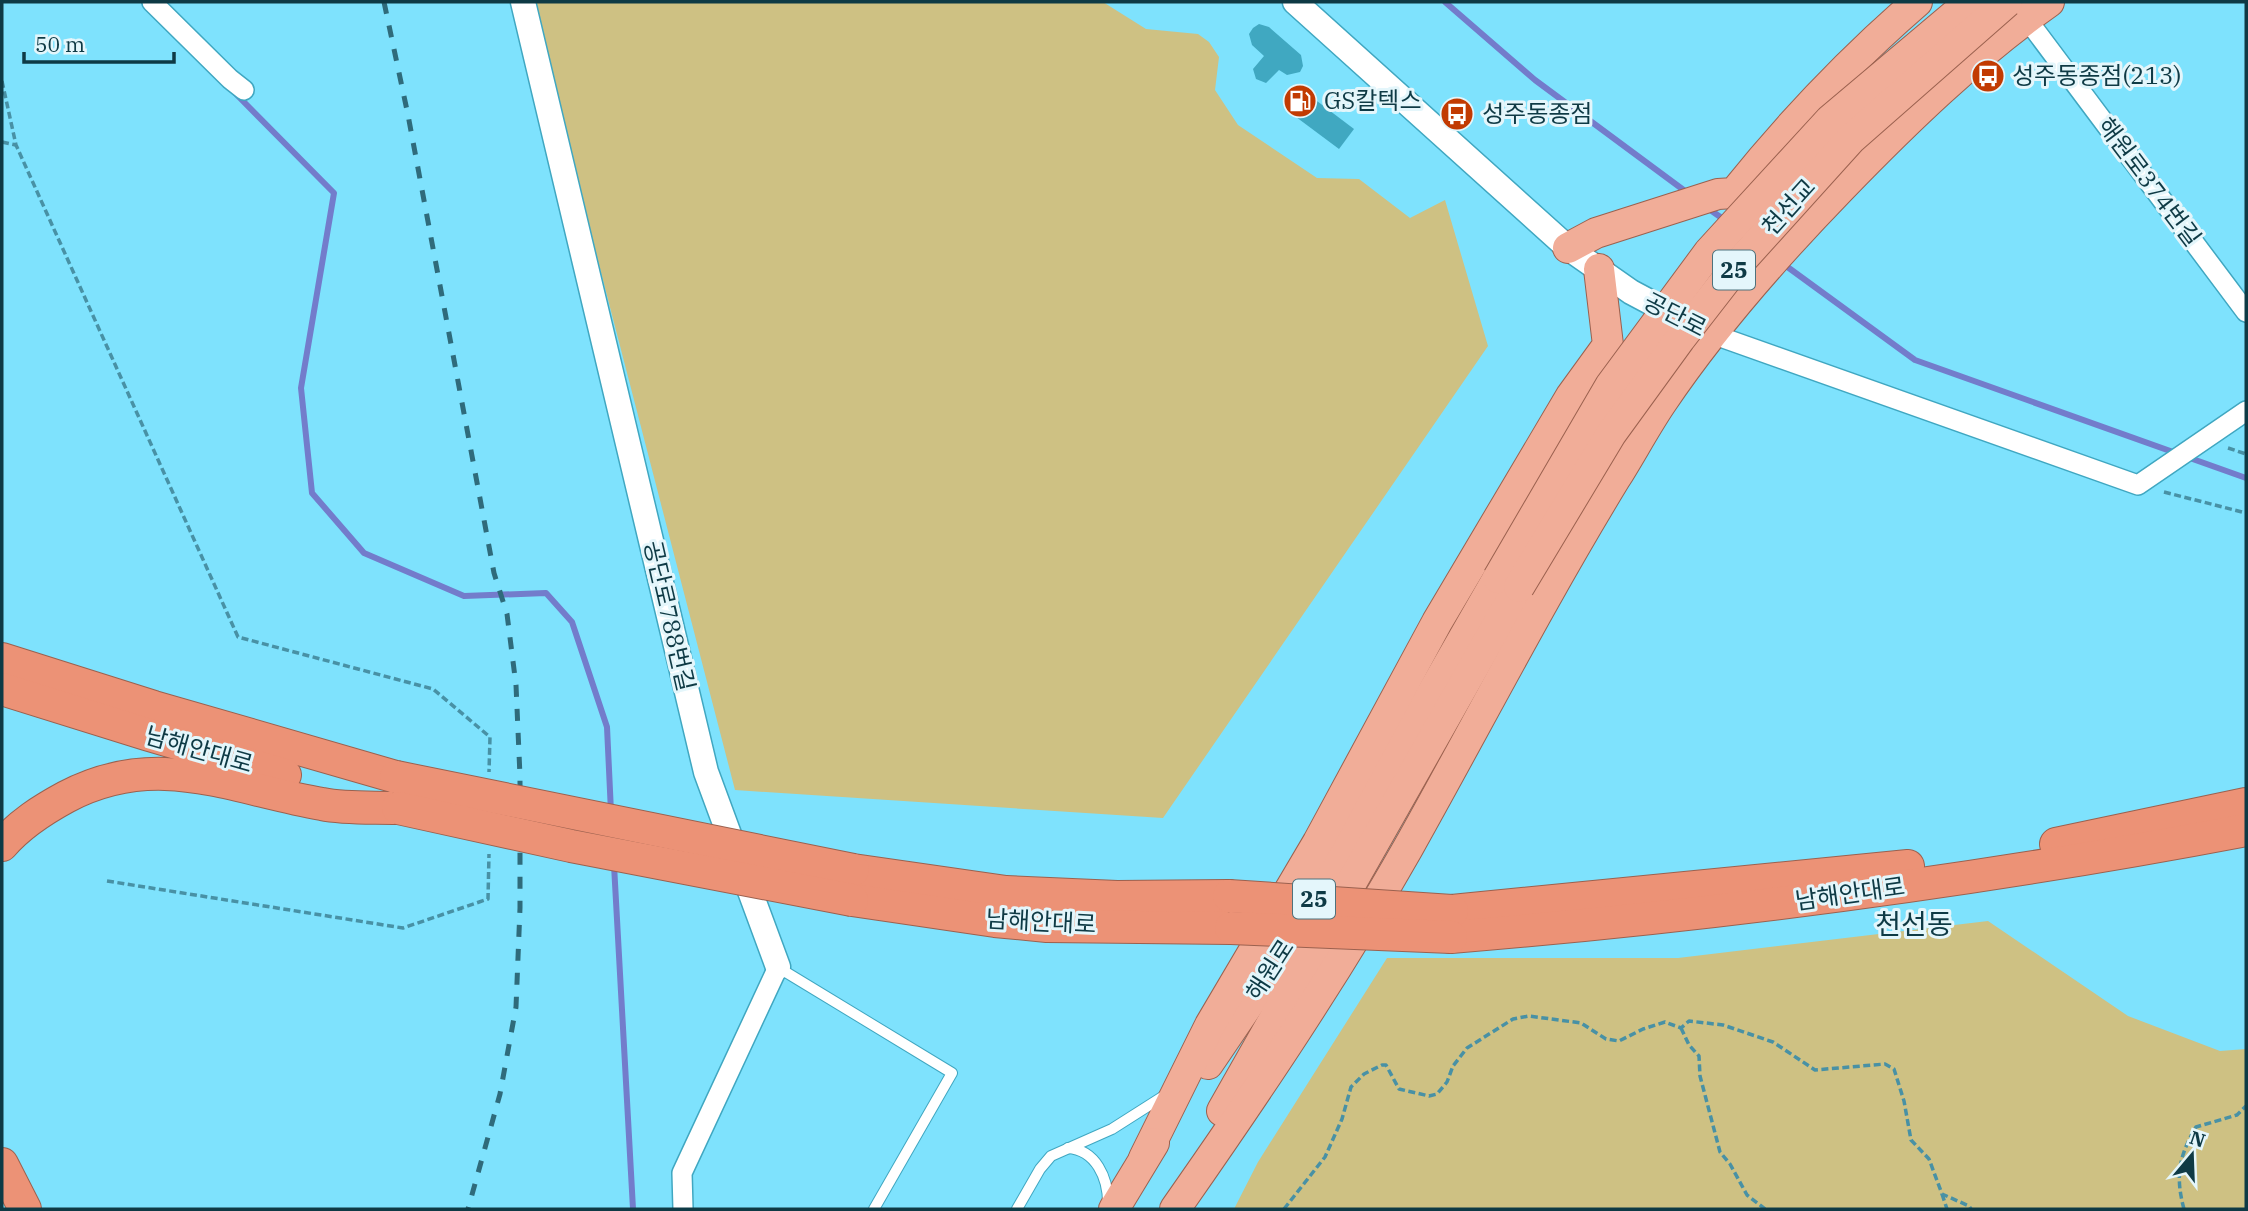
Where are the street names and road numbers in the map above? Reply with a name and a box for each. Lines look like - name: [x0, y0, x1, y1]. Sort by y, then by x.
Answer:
- street label: 해원로374번길: [2091, 110, 2209, 252]
- street label: 천선교: [1754, 171, 1822, 242]
- road number: 25: [1713, 250, 1755, 290]
- street label: 공단로: [1639, 285, 1712, 343]
- street label: 공단로788번길: [637, 537, 703, 694]
- street label: 남해안대로: [142, 718, 257, 780]
- street label: 남해안대로: [1793, 869, 1907, 917]
- road number: 25: [1293, 879, 1335, 918]
- street label: 남해안대로: [985, 902, 1097, 940]
- street label: 해원로: [1238, 933, 1301, 1006]

